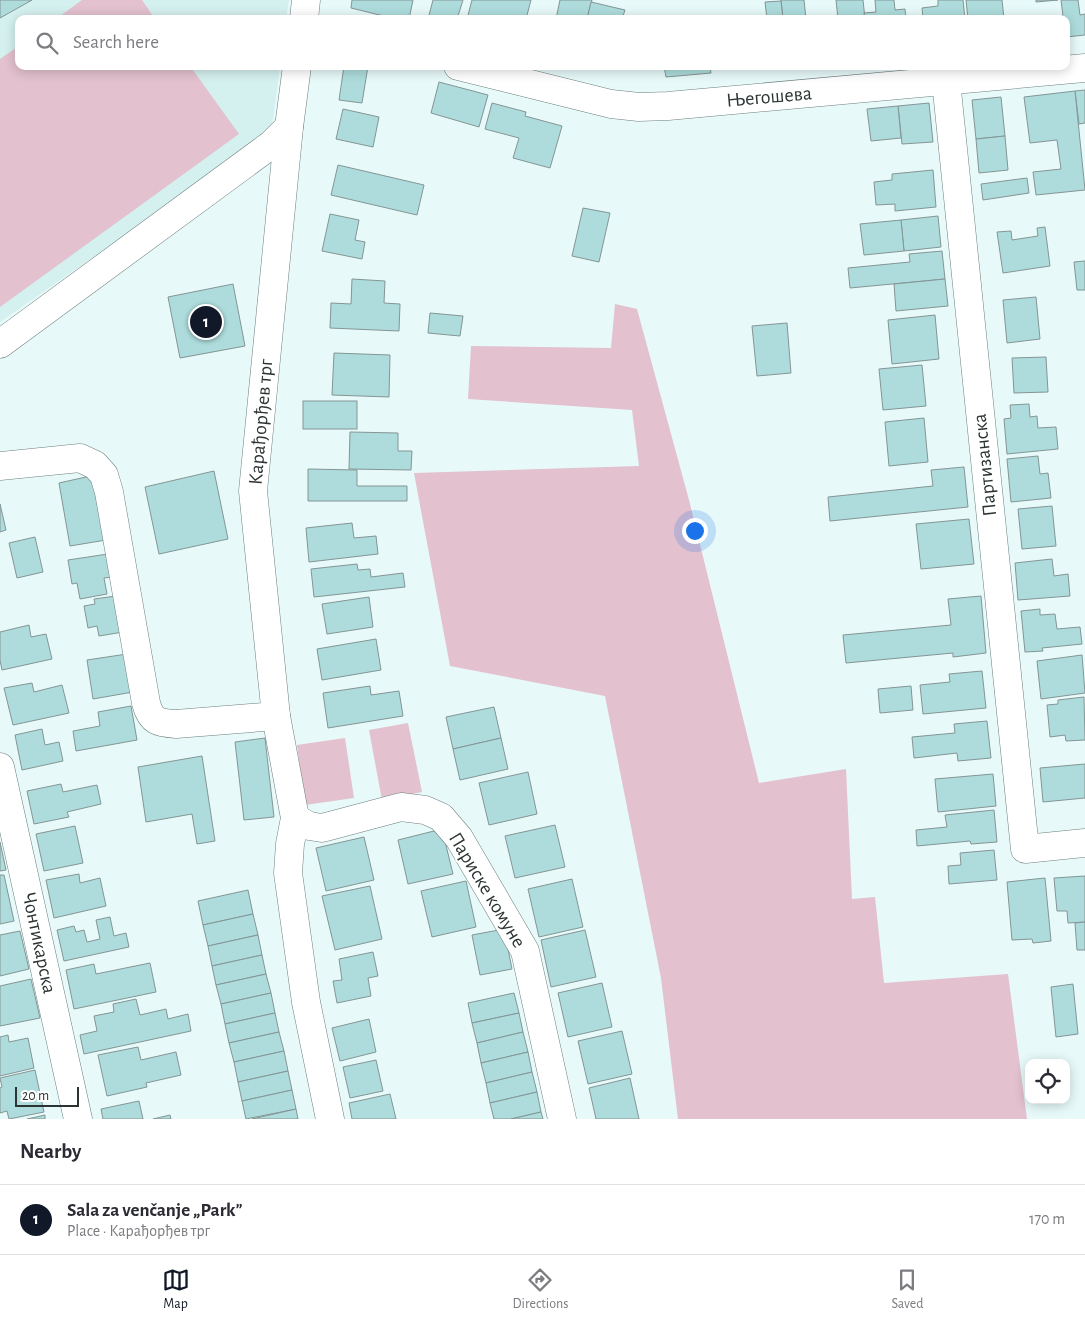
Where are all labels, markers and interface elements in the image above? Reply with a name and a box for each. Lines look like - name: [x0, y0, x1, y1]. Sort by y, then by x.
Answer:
- search box: [15, 15, 1070, 70]
- icon: search: [33, 29, 61, 57]
- text: Search here: [73, 33, 159, 52]
- street label: Његошева: [725, 83, 813, 111]
- pin: 1: [190, 303, 222, 341]
- street label: Карађорђев трг: [246, 358, 276, 486]
- street label: Партизанска: [970, 413, 1000, 517]
- your location: [682, 518, 708, 544]
- street label: Париске комуне: [445, 829, 529, 951]
- street label: Чонтикарска: [19, 891, 59, 995]
- map controls: [1025, 1059, 1070, 1104]
- button: locate: [1025, 1059, 1070, 1104]
- scale bar: [15, 1084, 79, 1107]
- text: 20 m: [22, 1089, 49, 1103]
- text: Nearby: [20, 1141, 81, 1162]
- text: Sala za venčanje „Park”: [67, 1201, 242, 1220]
- text: 1: [33, 1211, 39, 1227]
- text: 170 m: [1029, 1211, 1065, 1227]
- text: Place · Карађорђев трг: [67, 1223, 210, 1239]
- tab: Map: [162, 1266, 190, 1313]
- tab: Directions: [513, 1266, 568, 1313]
- tab: Saved: [891, 1266, 923, 1313]

